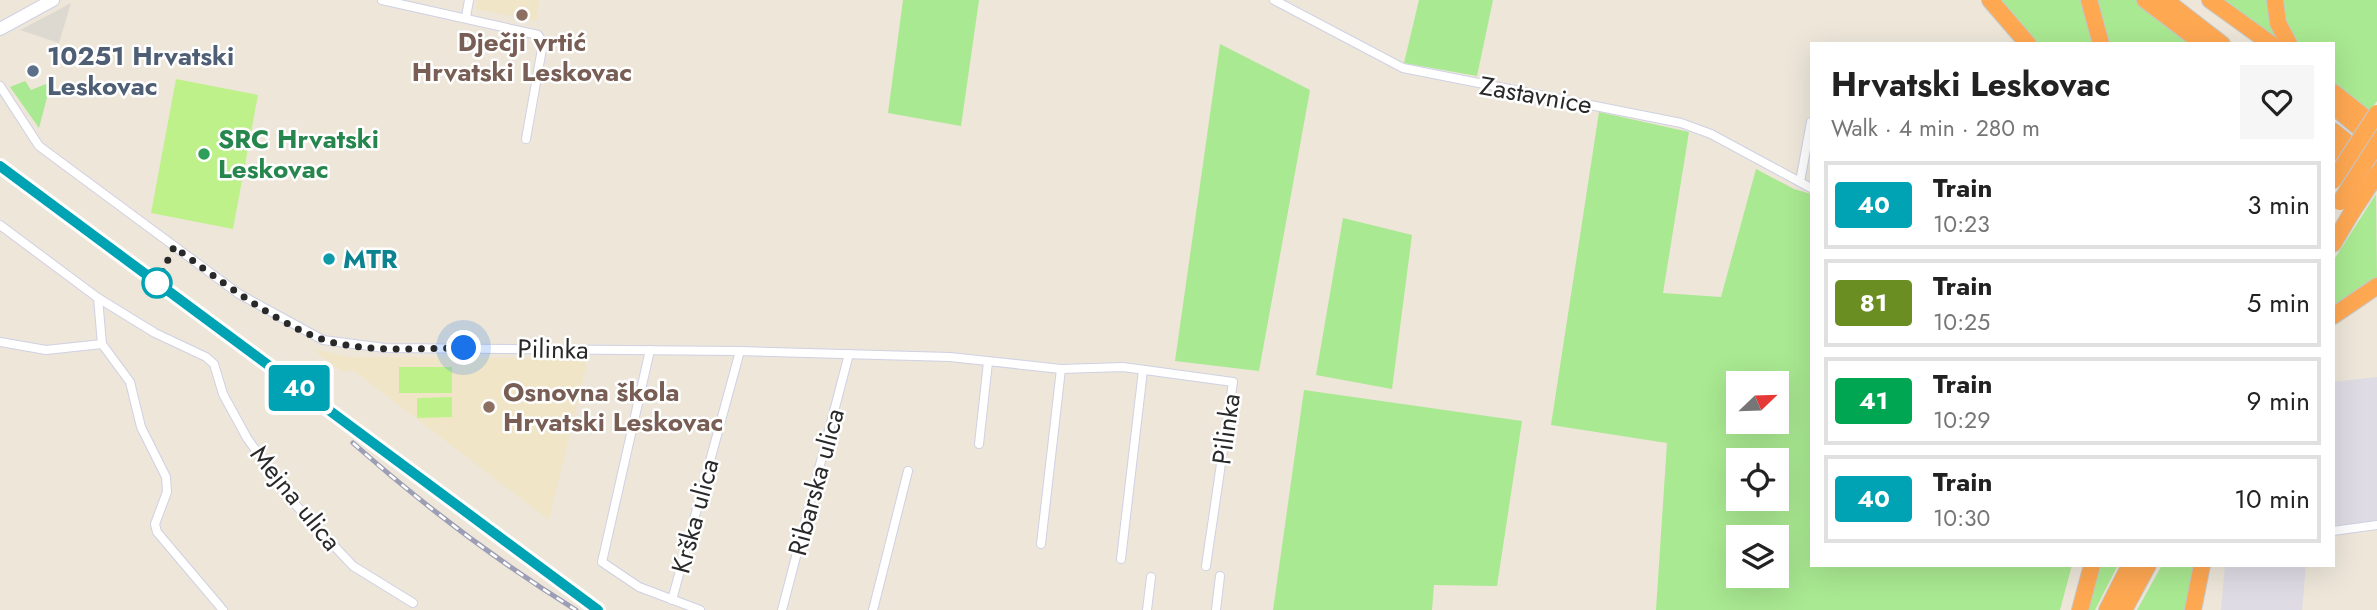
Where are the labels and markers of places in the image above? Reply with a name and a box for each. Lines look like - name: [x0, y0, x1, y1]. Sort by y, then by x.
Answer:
- marker: Dječji vrtić Hrvatski Leskovac: [514, 7, 530, 23]
- place label: Dječji vrtić Hrvatski Leskovac: [412, 23, 632, 91]
- place label: 10251 Hrvatski Leskovac: [47, 37, 234, 105]
- marker: 10251 Hrvatski Leskovac: [25, 63, 41, 79]
- place label: SRC Hrvatski Leskovac: [218, 120, 379, 188]
- marker: SRC Hrvatski Leskovac: [196, 146, 212, 162]
- place label: MTR: [343, 240, 398, 278]
- marker: MTR: [321, 251, 337, 267]
- unlabelled marker: [142, 268, 172, 298]
- place label: Osnovna škola Hrvatski Leskovac: [503, 373, 723, 441]
- marker: Osnovna škola Hrvatski Leskovac: [481, 399, 497, 415]

